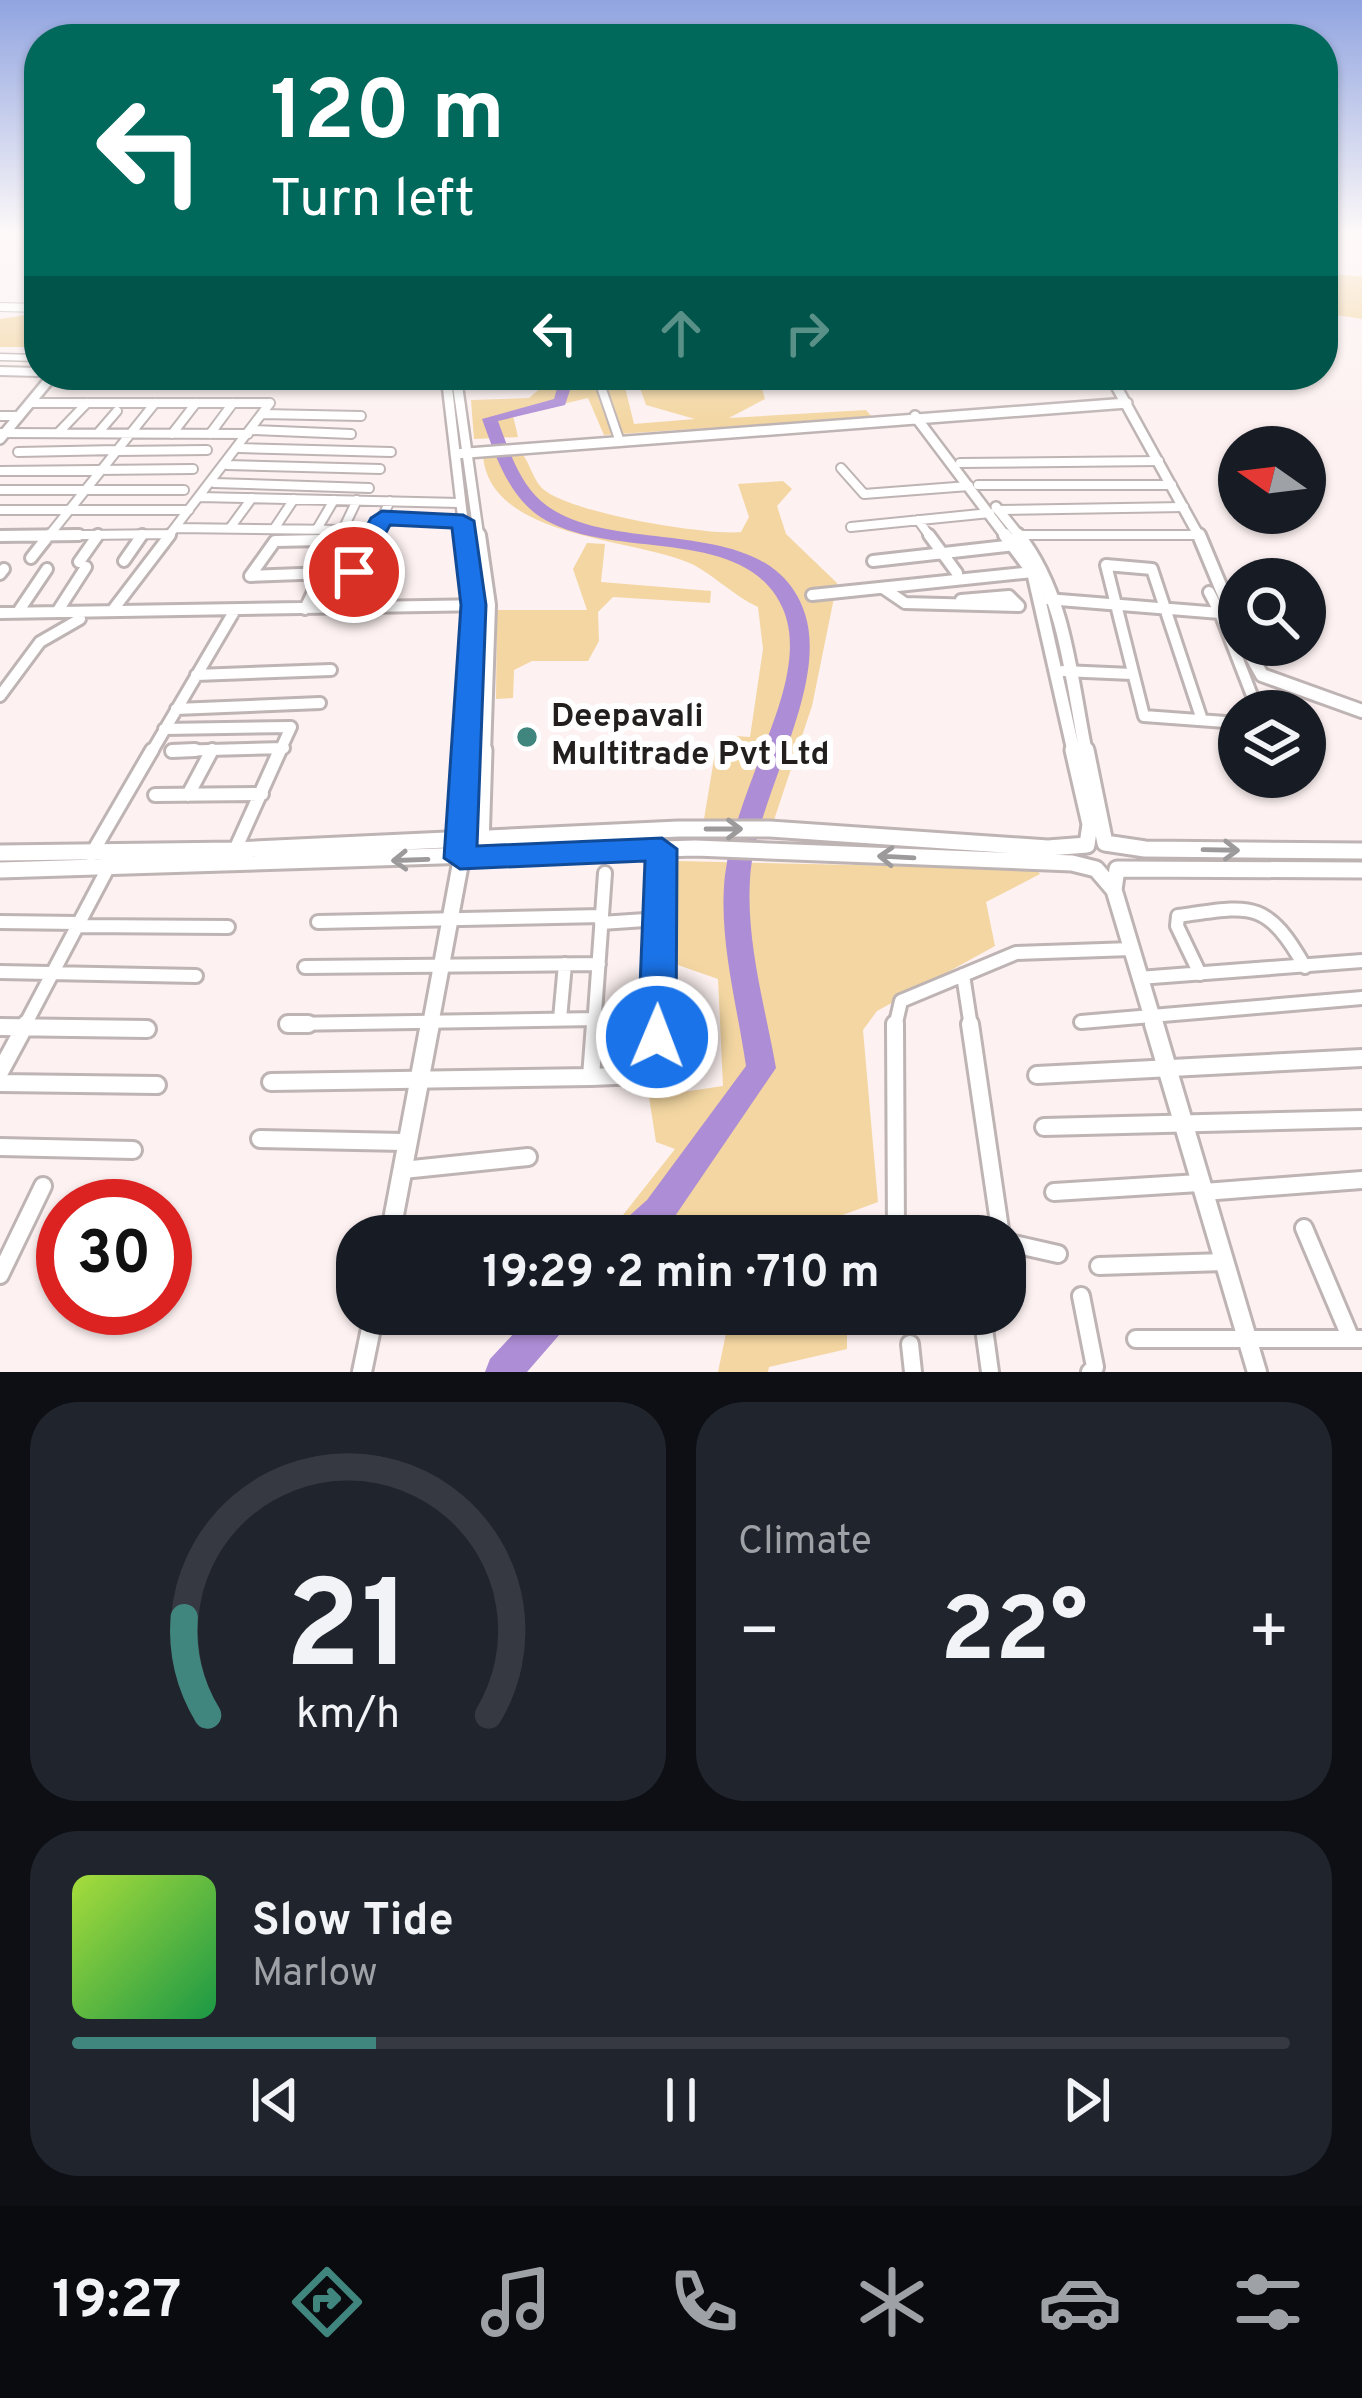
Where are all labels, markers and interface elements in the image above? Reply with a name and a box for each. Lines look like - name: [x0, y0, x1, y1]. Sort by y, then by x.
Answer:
- text: 120 m: [270, 63, 505, 169]
- icon: left: [72, 72, 228, 228]
- text: Turn left: [270, 167, 475, 236]
- icon: left: [522, 300, 588, 366]
- icon: ahead: [648, 300, 714, 366]
- icon: right: [774, 300, 840, 366]
- north arrow: [1218, 426, 1326, 534]
- map controls: [1218, 426, 1326, 798]
- pin: [303, 521, 405, 623]
- icon: arrive: [321, 539, 387, 605]
- button: search: [1218, 558, 1326, 666]
- button: layers: [1218, 690, 1326, 798]
- place label: Deepavali Multitrade Pvt Ltd: [551, 697, 830, 777]
- marker: Deepavali Multitrade Pvt Ltd: [514, 724, 540, 750]
- one-way arrow: [704, 818, 743, 840]
- one-way arrow: [1201, 839, 1240, 862]
- one-way arrow: [877, 845, 916, 868]
- one-way arrow: [391, 848, 430, 871]
- position arrow: [594, 974, 720, 1100]
- speed limit sign: 30: [36, 1179, 192, 1335]
- text: 19:29 · 2 min · 710 m: [482, 1246, 880, 1303]
- text: Climate: [738, 1519, 872, 1568]
- text: 21: [285, 1554, 411, 1712]
- text: 22°: [940, 1579, 1088, 1692]
- text: −: [738, 1594, 781, 1677]
- text: +: [1247, 1594, 1290, 1677]
- text: km/h: [296, 1688, 400, 1742]
- text: Slow Tide: [252, 1894, 454, 1951]
- text: Marlow: [252, 1951, 378, 2000]
- icon: previous: [242, 2067, 308, 2133]
- icon: pause: [648, 2067, 714, 2133]
- icon: next: [1054, 2067, 1120, 2133]
- icon: directions: [285, 2260, 369, 2344]
- icon: music: [474, 2260, 558, 2344]
- icon: phone: [662, 2260, 746, 2344]
- icon: climate: [850, 2260, 934, 2344]
- icon: car: [1038, 2260, 1122, 2344]
- icon: filters: [1226, 2260, 1310, 2344]
- text: 19:27: [52, 2268, 181, 2337]

